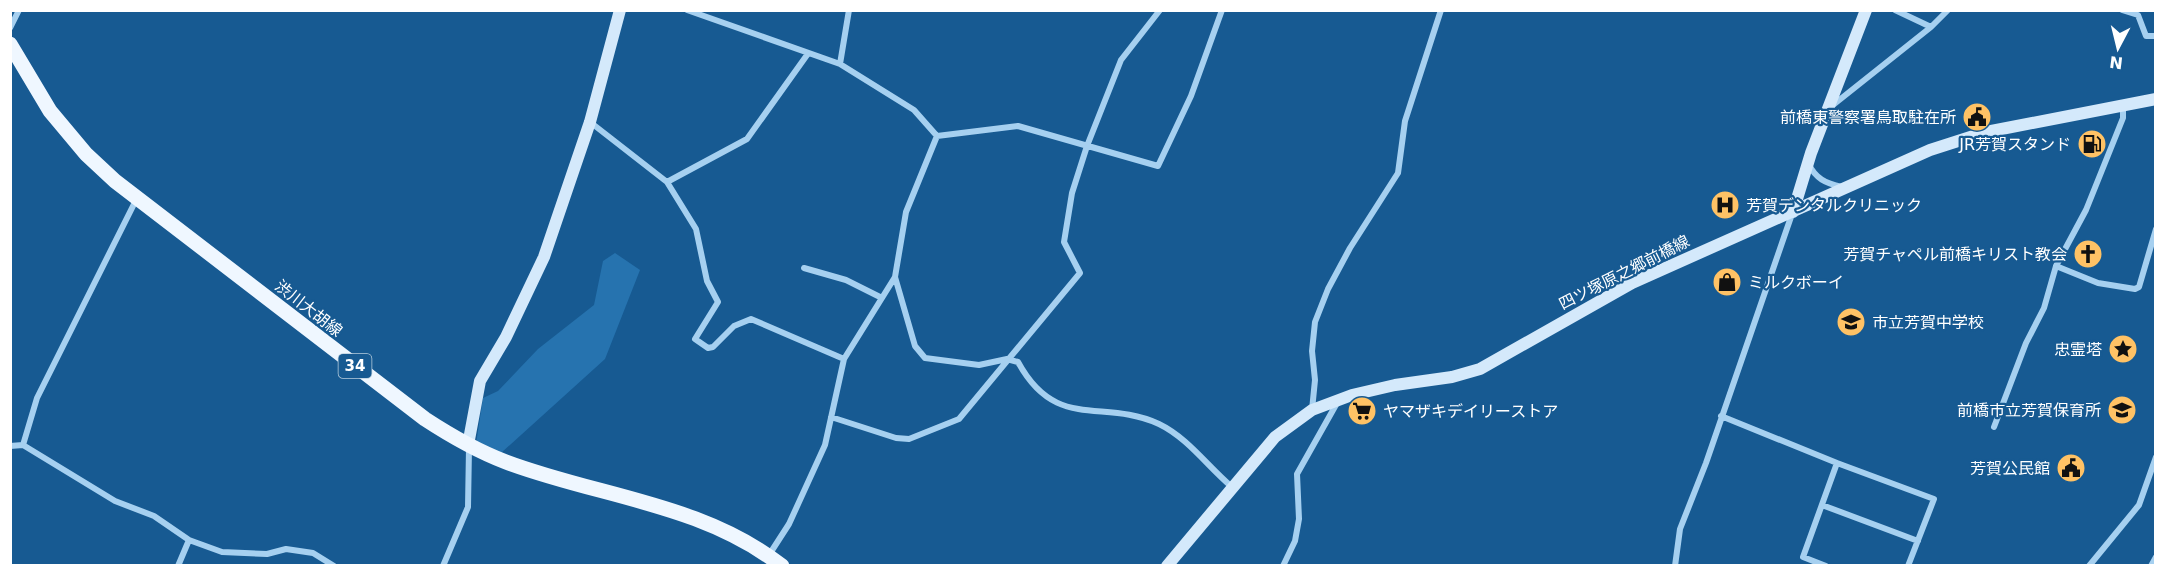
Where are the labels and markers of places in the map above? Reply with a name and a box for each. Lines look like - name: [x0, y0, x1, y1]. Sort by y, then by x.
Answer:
- public building icon: 前橋東警察署鳥取駐在所: [1961, 101, 1993, 133]
- place label: 前橋東警察署鳥取駐在所: [1780, 108, 1956, 127]
- fuel station icon: JR芳賀スタンド: [2076, 128, 2108, 160]
- place label: JR芳賀スタンド: [1958, 135, 2071, 154]
- hospital icon: 芳賀デンタルクリニック: [1709, 189, 1741, 221]
- place label: 芳賀デンタルクリニック: [1746, 196, 1922, 215]
- church icon: 芳賀チャペル前橋キリスト教会: [2072, 238, 2104, 270]
- place label: 芳賀チャペル前橋キリスト教会: [1843, 245, 2067, 264]
- shop icon: ミルクボーイ: [1711, 266, 1743, 298]
- place label: ミルクボーイ: [1748, 273, 1844, 292]
- school or university icon: 市立芳賀中学校: [1835, 306, 1867, 338]
- place label: 市立芳賀中学校: [1872, 313, 1984, 332]
- place icon: 忠霊塔: [2107, 333, 2139, 365]
- place label: 忠霊塔: [2054, 340, 2102, 359]
- school or university icon: 前橋市立芳賀保育所: [2106, 394, 2138, 426]
- supermarket icon: ヤマザキデイリーストア: [1346, 395, 1378, 427]
- place label: 前橋市立芳賀保育所: [1957, 401, 2101, 420]
- place label: ヤマザキデイリーストア: [1383, 402, 1558, 421]
- public building icon: 芳賀公民館: [2055, 452, 2087, 484]
- place label: 芳賀公民館: [1970, 459, 2050, 478]

